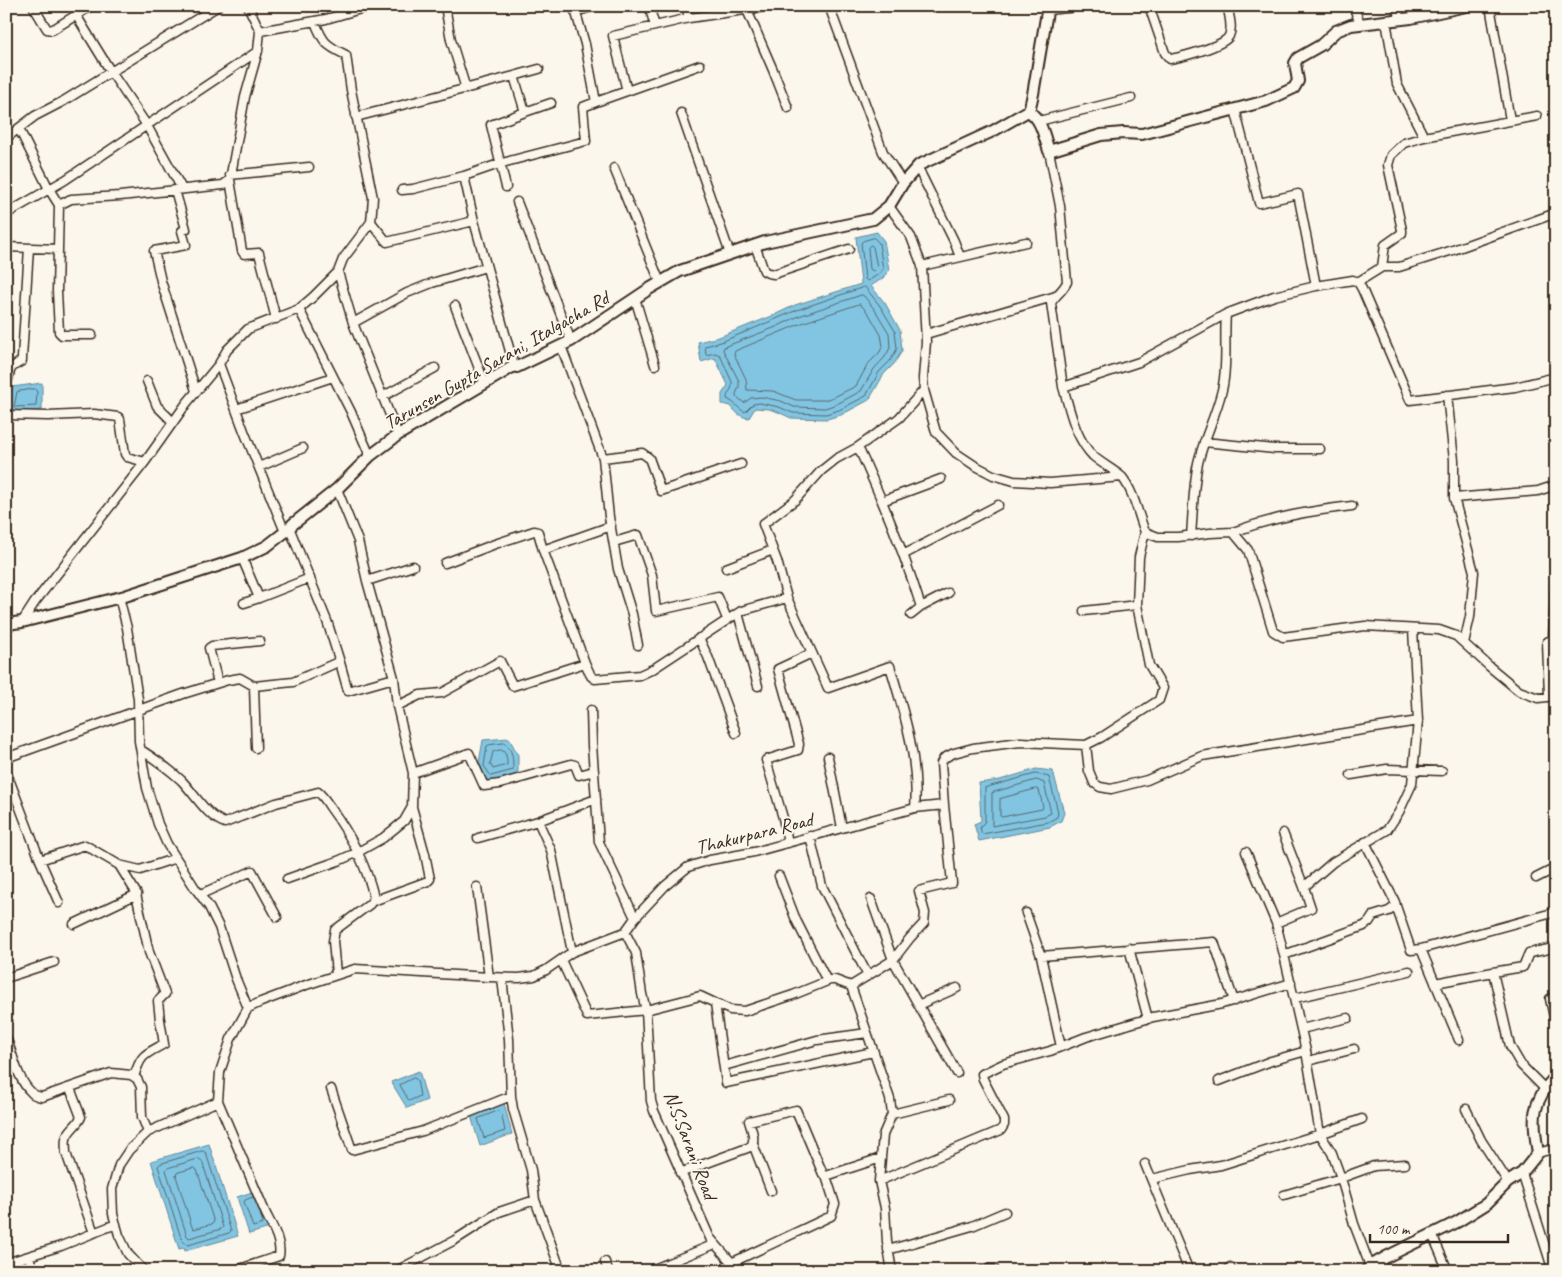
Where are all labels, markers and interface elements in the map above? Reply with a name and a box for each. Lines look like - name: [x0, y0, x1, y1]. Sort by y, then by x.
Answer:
- street label: Tarunsen Gupta Sarani, Italgacha Rd: [379, 284, 616, 435]
- street label: Thakurpara Road: [693, 806, 818, 860]
- street label: N.S.Sarani Road: [658, 1087, 724, 1206]
- scale bar: [1370, 1212, 1507, 1244]
- text: 100 m: [1377, 1220, 1411, 1239]

